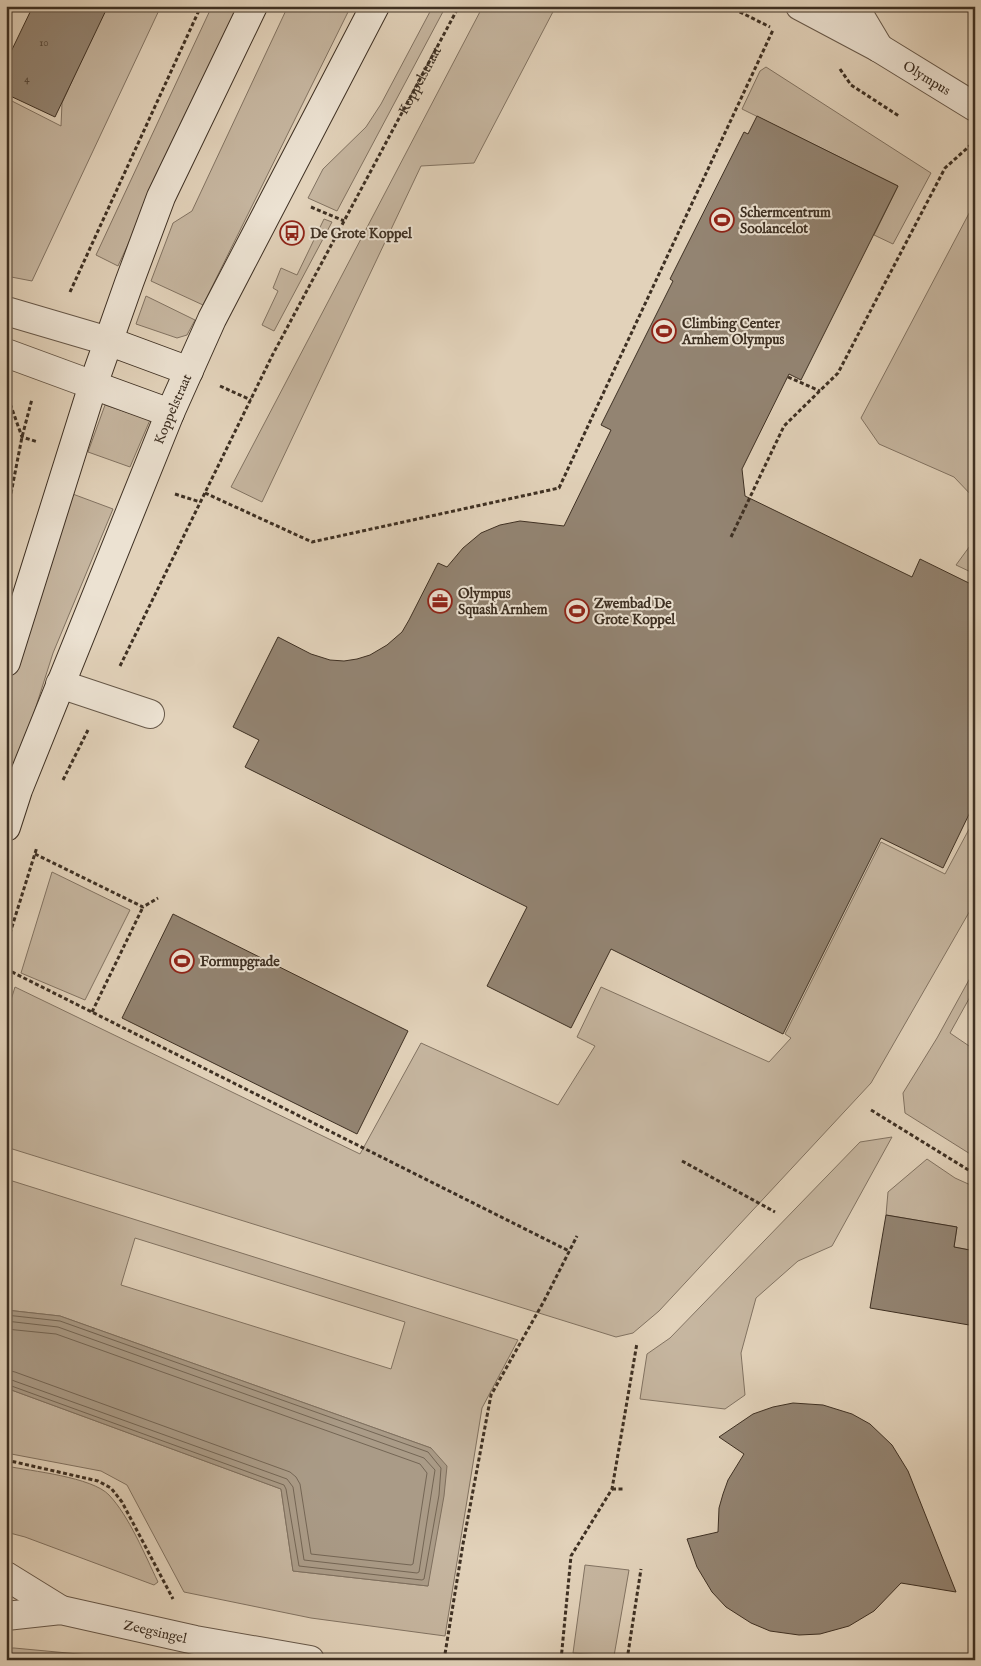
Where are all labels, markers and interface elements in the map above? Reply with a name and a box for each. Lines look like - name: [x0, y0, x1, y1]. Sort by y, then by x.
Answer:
- house number: 10: [39, 36, 49, 50]
- street label: Koppelstraat: [395, 43, 446, 118]
- street label: Olympus: [899, 57, 954, 100]
- house number: 4: [24, 72, 30, 86]
- place label: Schermcentrum Soolancelot: [740, 204, 831, 238]
- sports icon: Schermcentrum Soolancelot: [709, 207, 735, 233]
- bus stop icon: De Grote Koppel: [279, 220, 305, 246]
- place label: De Grote Koppel: [310, 225, 413, 243]
- place label: Climbing Center Arnhem Olympus: [681, 315, 785, 349]
- sports icon: Climbing Center Arnhem Olympus: [651, 318, 677, 344]
- street label: Koppelstraat: [150, 371, 196, 447]
- place label: Olympus Squash Arnhem: [458, 585, 548, 619]
- office icon: Olympus Squash Arnhem: [427, 588, 453, 614]
- place label: Zwembad De Grote Koppel: [594, 595, 676, 629]
- sports icon: Zwembad De Grote Koppel: [564, 598, 590, 624]
- sports icon: Formupgrade: [169, 948, 195, 974]
- place label: Formupgrade: [200, 953, 280, 971]
- street label: Zeegsingel: [122, 1616, 189, 1648]

